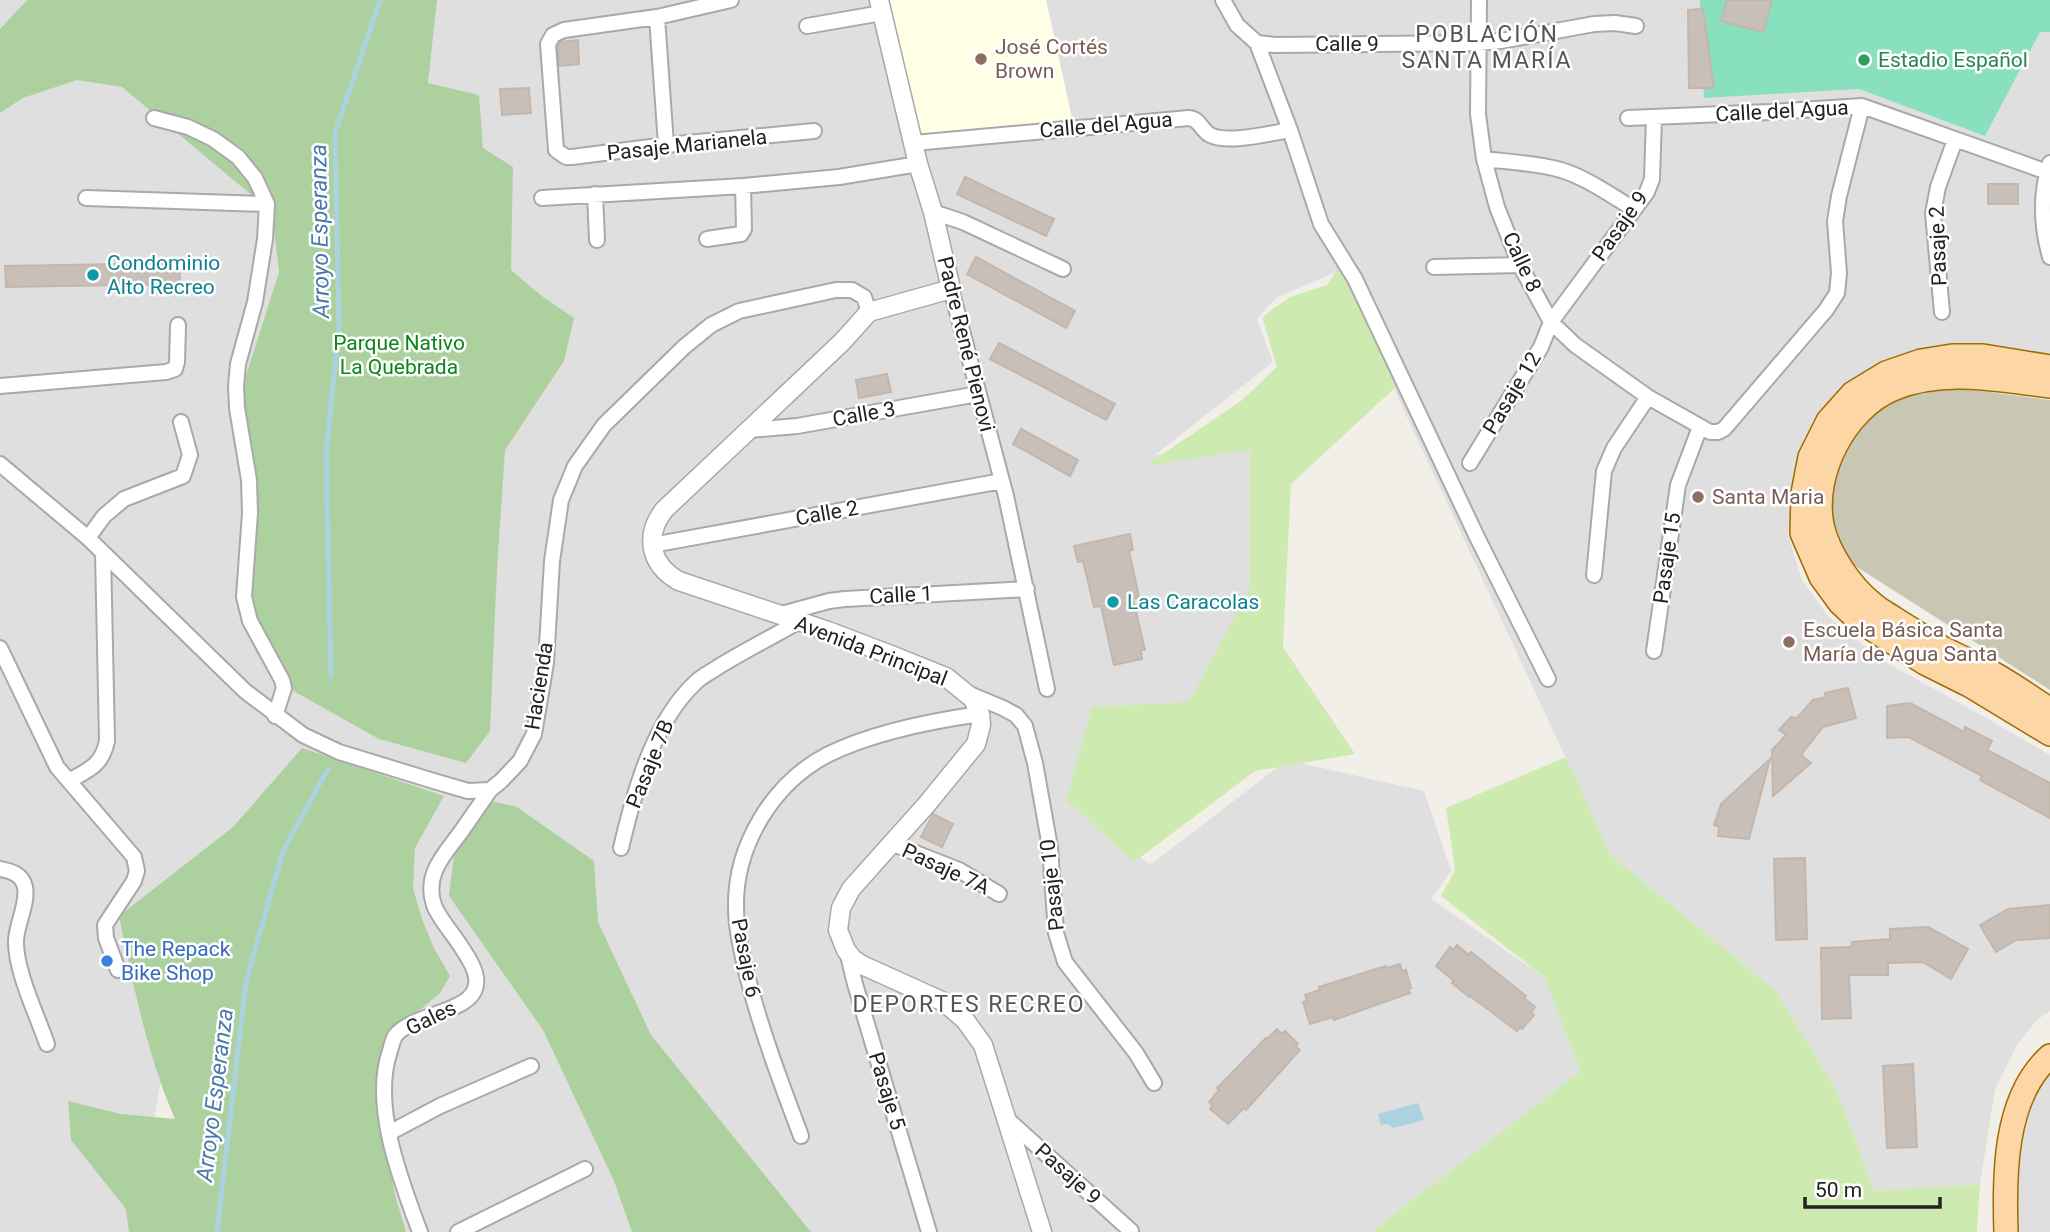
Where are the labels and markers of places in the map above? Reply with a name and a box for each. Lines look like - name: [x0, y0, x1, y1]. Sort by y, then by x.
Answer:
- place label: José Cortés Brown: [995, 35, 1108, 83]
- place label: Estadio Español: [1878, 48, 2028, 72]
- marker: José Cortés Brown: [973, 51, 989, 67]
- marker: Estadio Español: [1856, 52, 1872, 68]
- place label: Condominio Alto Recreo: [107, 251, 220, 299]
- marker: Condominio Alto Recreo: [85, 267, 101, 283]
- place label: Santa Maria: [1712, 485, 1824, 509]
- marker: Santa Maria: [1690, 489, 1706, 505]
- place label: Las Caracolas: [1127, 590, 1259, 614]
- marker: Las Caracolas: [1105, 594, 1121, 610]
- place label: Escuela Básica Santa María de Agua Santa: [1803, 618, 2003, 666]
- marker: Escuela Básica Santa María de Agua Santa: [1781, 634, 1797, 650]
- place label: The Repack Bike Shop: [121, 937, 231, 985]
- marker: The Repack Bike Shop: [99, 953, 115, 969]

